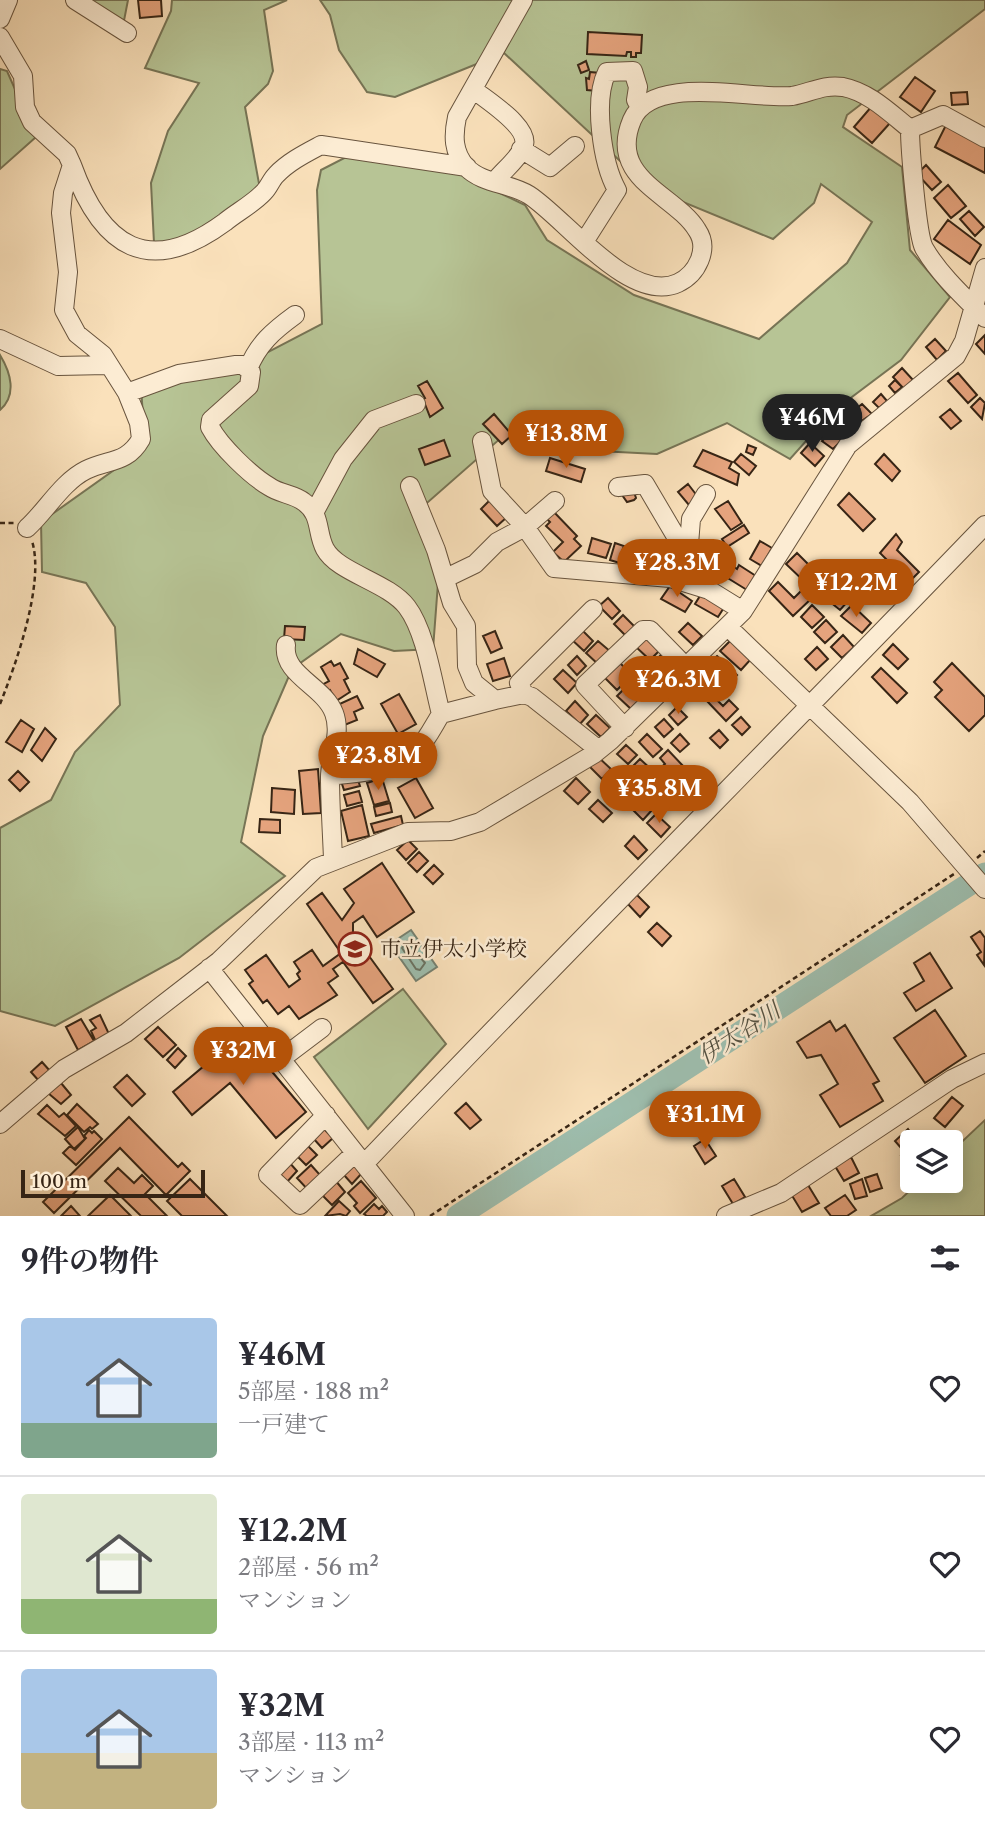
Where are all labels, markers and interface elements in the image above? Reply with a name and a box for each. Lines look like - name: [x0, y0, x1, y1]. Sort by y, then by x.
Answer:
- pin: ¥46M: [771, 394, 853, 454]
- text: ¥46M: [778, 403, 846, 431]
- pin: ¥13.8M: [509, 410, 623, 470]
- text: ¥13.8M: [524, 419, 608, 447]
- pin: ¥28.3M: [620, 540, 734, 599]
- text: ¥28.3M: [633, 548, 721, 576]
- pin: ¥12.2M: [799, 560, 913, 619]
- text: ¥12.2M: [814, 568, 898, 596]
- pin: ¥26.3M: [621, 656, 735, 716]
- text: ¥26.3M: [635, 665, 721, 693]
- pin: ¥23.8M: [321, 732, 435, 792]
- text: ¥23.8M: [334, 741, 422, 769]
- pin: ¥35.8M: [602, 766, 716, 825]
- text: ¥35.8M: [616, 774, 702, 802]
- school or university icon: 市立伊太小学校: [336, 930, 374, 968]
- place label: 市立伊太小学校: [380, 936, 527, 961]
- water label: 伊太谷川: [693, 995, 788, 1070]
- pin: ¥32M: [202, 1028, 284, 1087]
- text: ¥32M: [210, 1036, 276, 1064]
- pin: ¥31.1M: [648, 1092, 762, 1151]
- text: ¥31.1M: [665, 1100, 745, 1128]
- map controls: [900, 1130, 963, 1193]
- button: layers: [900, 1130, 963, 1193]
- scale bar: [21, 1167, 205, 1199]
- text: 100 m: [32, 1170, 87, 1193]
- icon: filters: [926, 1239, 964, 1277]
- text: 9件の物件: [21, 1242, 159, 1279]
- text: ¥46M: [238, 1336, 326, 1373]
- icon: home: [77, 1346, 161, 1430]
- icon: heart: [926, 1369, 964, 1407]
- text: 5部屋 · 188 m²: [238, 1377, 389, 1405]
- text: 一戸建て: [238, 1410, 330, 1438]
- text: ¥12.2M: [238, 1512, 348, 1549]
- icon: home: [77, 1522, 161, 1606]
- icon: heart: [926, 1545, 964, 1583]
- text: 2部屋 · 56 m²: [238, 1553, 379, 1581]
- text: マンション: [238, 1586, 352, 1614]
- text: ¥32M: [238, 1687, 325, 1724]
- icon: home: [77, 1697, 161, 1781]
- icon: heart: [926, 1720, 964, 1758]
- text: 3部屋 · 113 m²: [238, 1728, 384, 1756]
- text: マンション: [238, 1761, 352, 1789]

